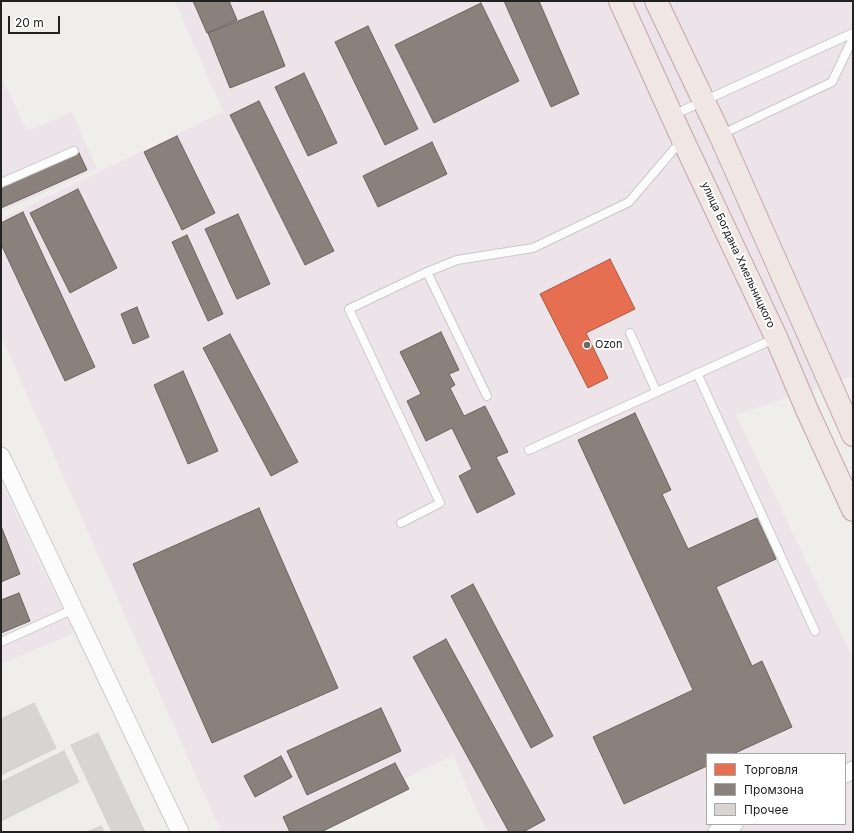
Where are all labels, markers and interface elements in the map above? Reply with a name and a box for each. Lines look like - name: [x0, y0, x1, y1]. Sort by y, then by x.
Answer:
- scale bar: [10, 8, 62, 34]
- text: 20 m: [15, 15, 44, 30]
- street label: улица Богдана Хмельницкого: [698, 180, 778, 330]
- place label: Ozon: [595, 338, 622, 352]
- marker: Ozon: [582, 340, 592, 350]
- legend: [706, 753, 846, 825]
- text: Торговля: [744, 762, 798, 777]
- text: Промзона: [744, 782, 804, 797]
- text: Прочее: [744, 802, 789, 817]

